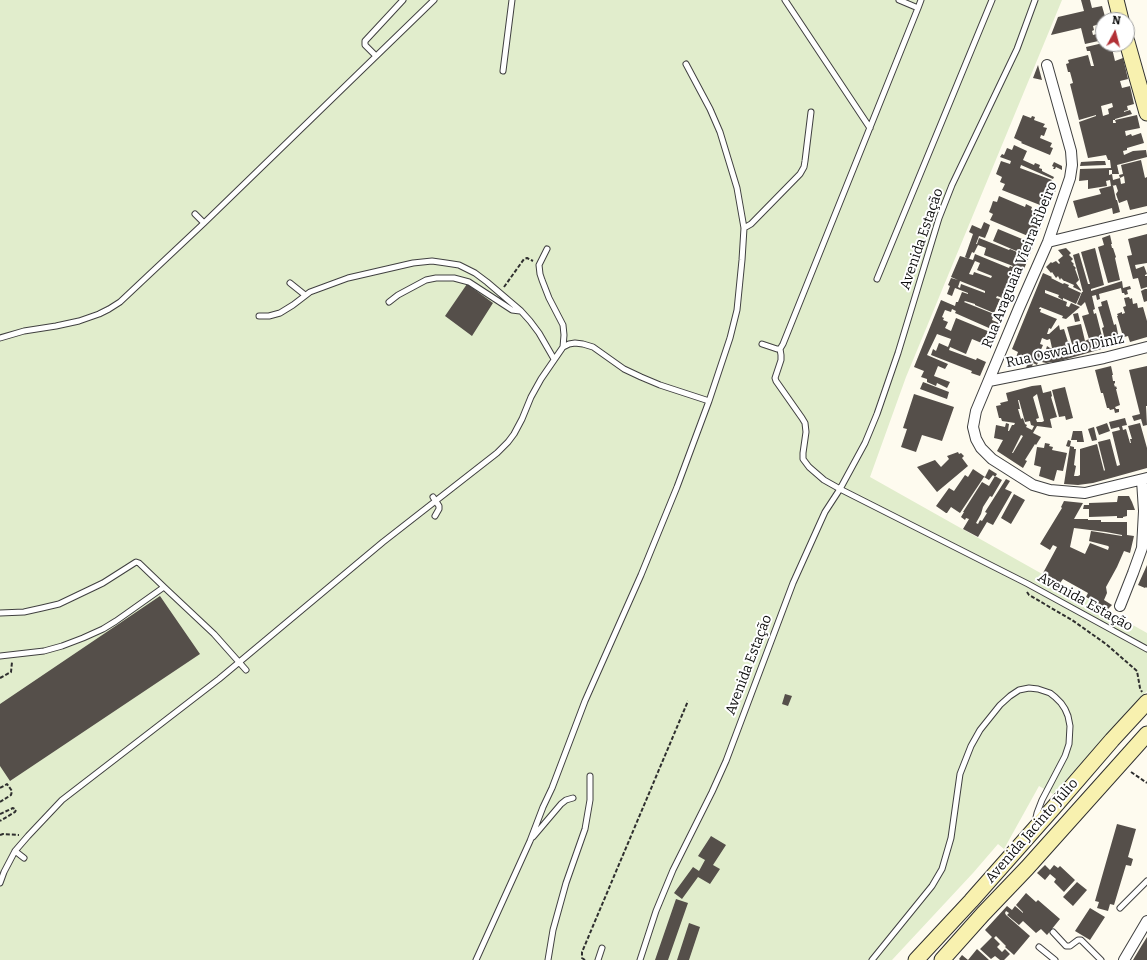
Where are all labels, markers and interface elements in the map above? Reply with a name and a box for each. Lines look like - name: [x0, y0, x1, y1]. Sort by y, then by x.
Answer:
- north arrow: [1095, 12, 1135, 52]
- text: N: [1111, 14, 1121, 28]
- street label: Rua Araguaia Vieira Ribeiro: [979, 179, 1061, 351]
- street label: Avenida Estação: [897, 186, 947, 292]
- street label: Rua Oswaldo Diniz: [1004, 330, 1126, 372]
- street label: Avenida Estação: [1035, 569, 1135, 635]
- street label: Avenida Estação: [722, 613, 776, 717]
- street label: Avenida Jacinto Júlio: [982, 775, 1082, 887]

